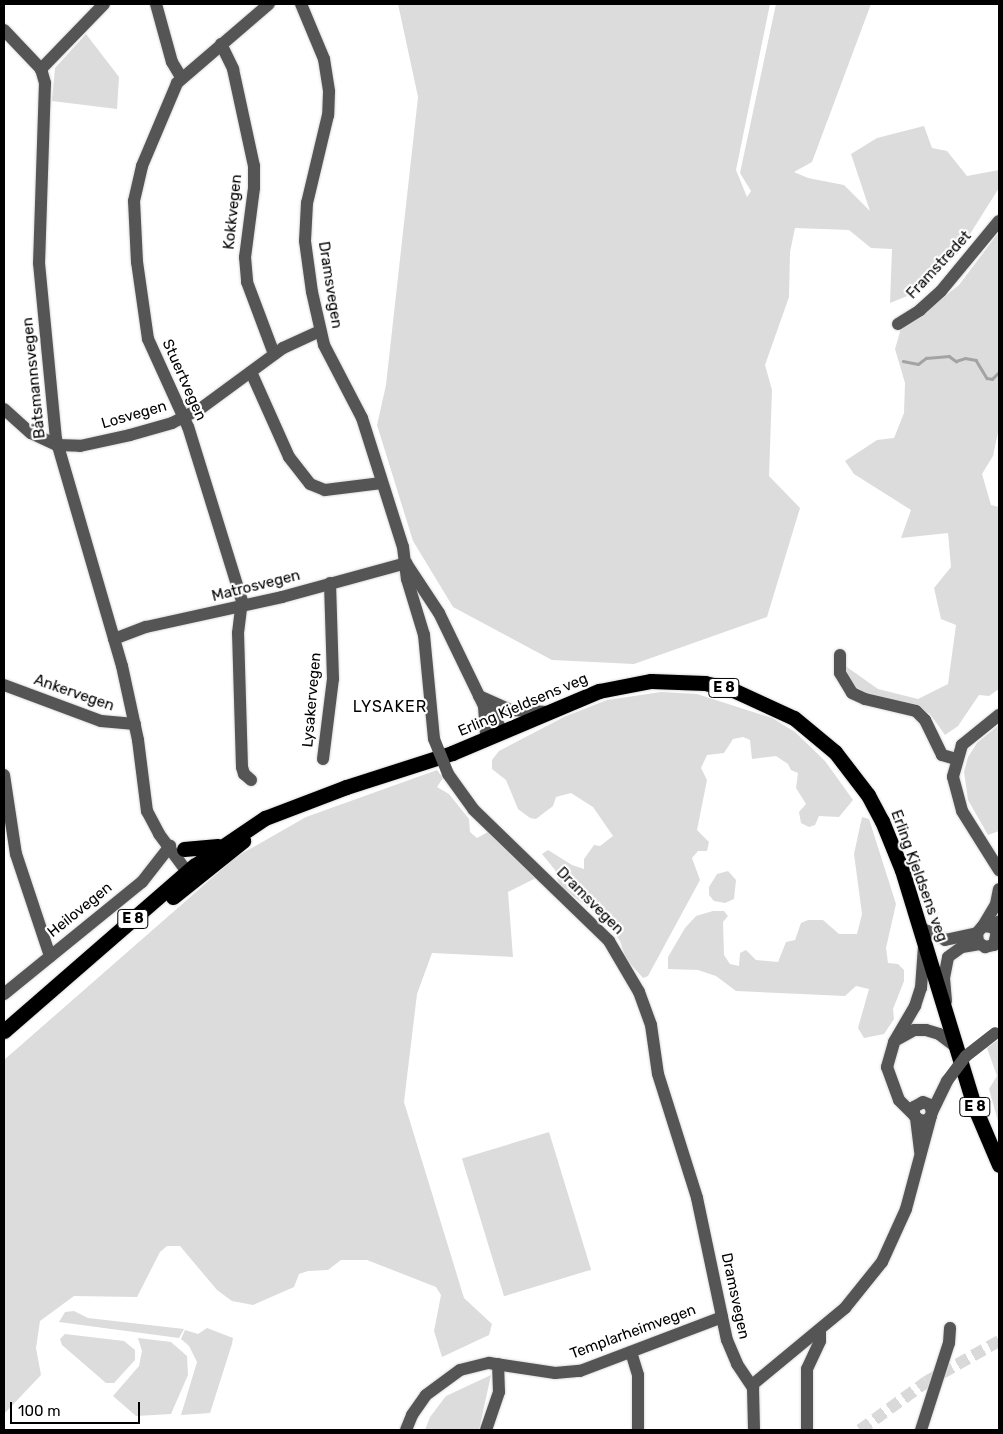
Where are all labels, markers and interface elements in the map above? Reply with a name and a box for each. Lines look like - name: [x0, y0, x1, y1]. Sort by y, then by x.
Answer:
- street label: Kokkvegen: [220, 173, 246, 251]
- street label: Framstredet: [903, 227, 975, 303]
- street label: Dramsvegen: [314, 240, 346, 330]
- street label: Båtsmannsvegen: [19, 316, 49, 440]
- street label: Stuertvegen: [158, 337, 210, 423]
- street label: Losvegen: [99, 397, 169, 433]
- street label: Matrosvegen: [210, 566, 302, 606]
- street label: Lysakervegen: [299, 652, 325, 748]
- street label: Erling Kjeldsens veg: [455, 669, 591, 741]
- street label: Ankervegen: [32, 671, 116, 715]
- road number: E 8: [708, 676, 740, 700]
- district label: LYSAKER: [352, 697, 428, 717]
- street label: Erling Kjeldsens veg: [887, 807, 951, 945]
- street label: Dramsvegen: [553, 864, 627, 938]
- street label: Heilovegen: [44, 879, 116, 941]
- road number: E 8: [117, 908, 149, 931]
- road number: E 8: [959, 1096, 991, 1118]
- street label: Dramsvegen: [717, 1251, 753, 1341]
- street label: Templarheimvegen: [568, 1301, 698, 1363]
- scale bar: [12, 1392, 142, 1424]
- text: 100 m: [18, 1402, 60, 1420]

